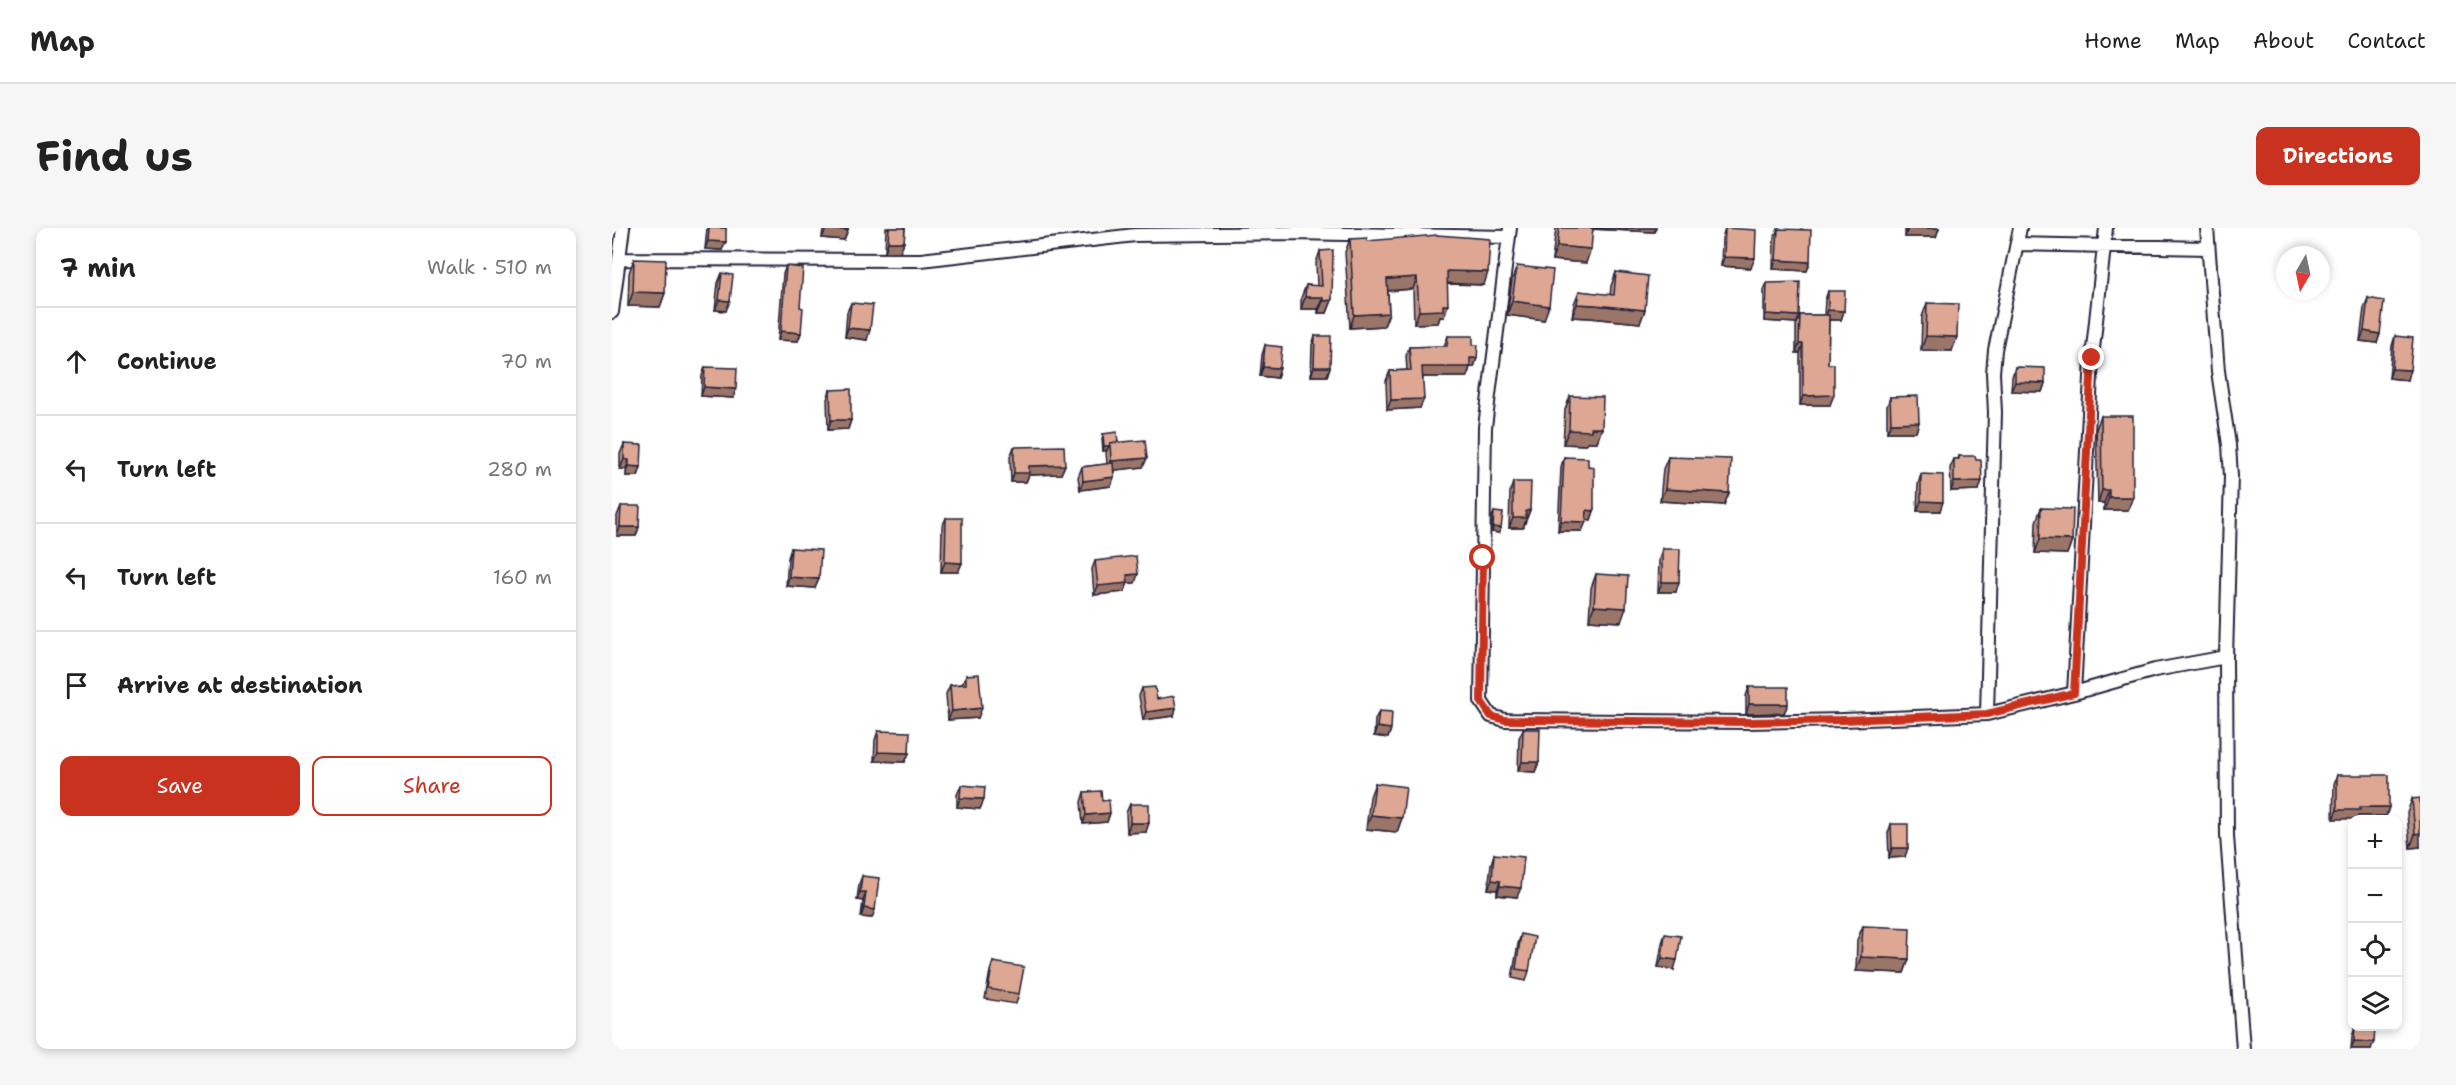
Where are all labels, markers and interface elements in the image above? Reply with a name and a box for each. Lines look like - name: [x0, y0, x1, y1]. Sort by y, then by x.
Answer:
- text: Map: [30, 22, 95, 60]
- text: Home: [2084, 27, 2142, 55]
- text: Map: [2175, 27, 2220, 55]
- text: About: [2253, 27, 2314, 55]
- text: Contact: [2347, 27, 2426, 55]
- button: Directions: [2256, 127, 2420, 185]
- text: Find us: [36, 128, 193, 184]
- north arrow: [2276, 246, 2330, 300]
- text: 7 min: [60, 250, 136, 285]
- text: Walk · 510 m: [427, 254, 552, 280]
- route end: [2078, 344, 2104, 370]
- icon: ahead: [60, 345, 93, 378]
- text: Continue: [117, 347, 217, 376]
- text: 70 m: [500, 348, 552, 374]
- icon: left: [60, 453, 93, 486]
- text: Turn left: [117, 455, 216, 484]
- text: 280 m: [487, 456, 552, 482]
- route start: [1469, 544, 1495, 570]
- icon: left: [60, 561, 93, 594]
- text: Turn left: [117, 563, 216, 592]
- text: 160 m: [493, 564, 552, 590]
- icon: arrive: [60, 669, 93, 702]
- text: Arrive at destination: [117, 671, 363, 700]
- button: Save: [60, 756, 300, 816]
- button: Share: [312, 756, 552, 816]
- map controls: [2348, 815, 2402, 1031]
- button: +: [2348, 815, 2402, 869]
- button: −: [2348, 869, 2402, 923]
- button: locate: [2348, 923, 2402, 977]
- button: layers: [2348, 977, 2402, 1031]

